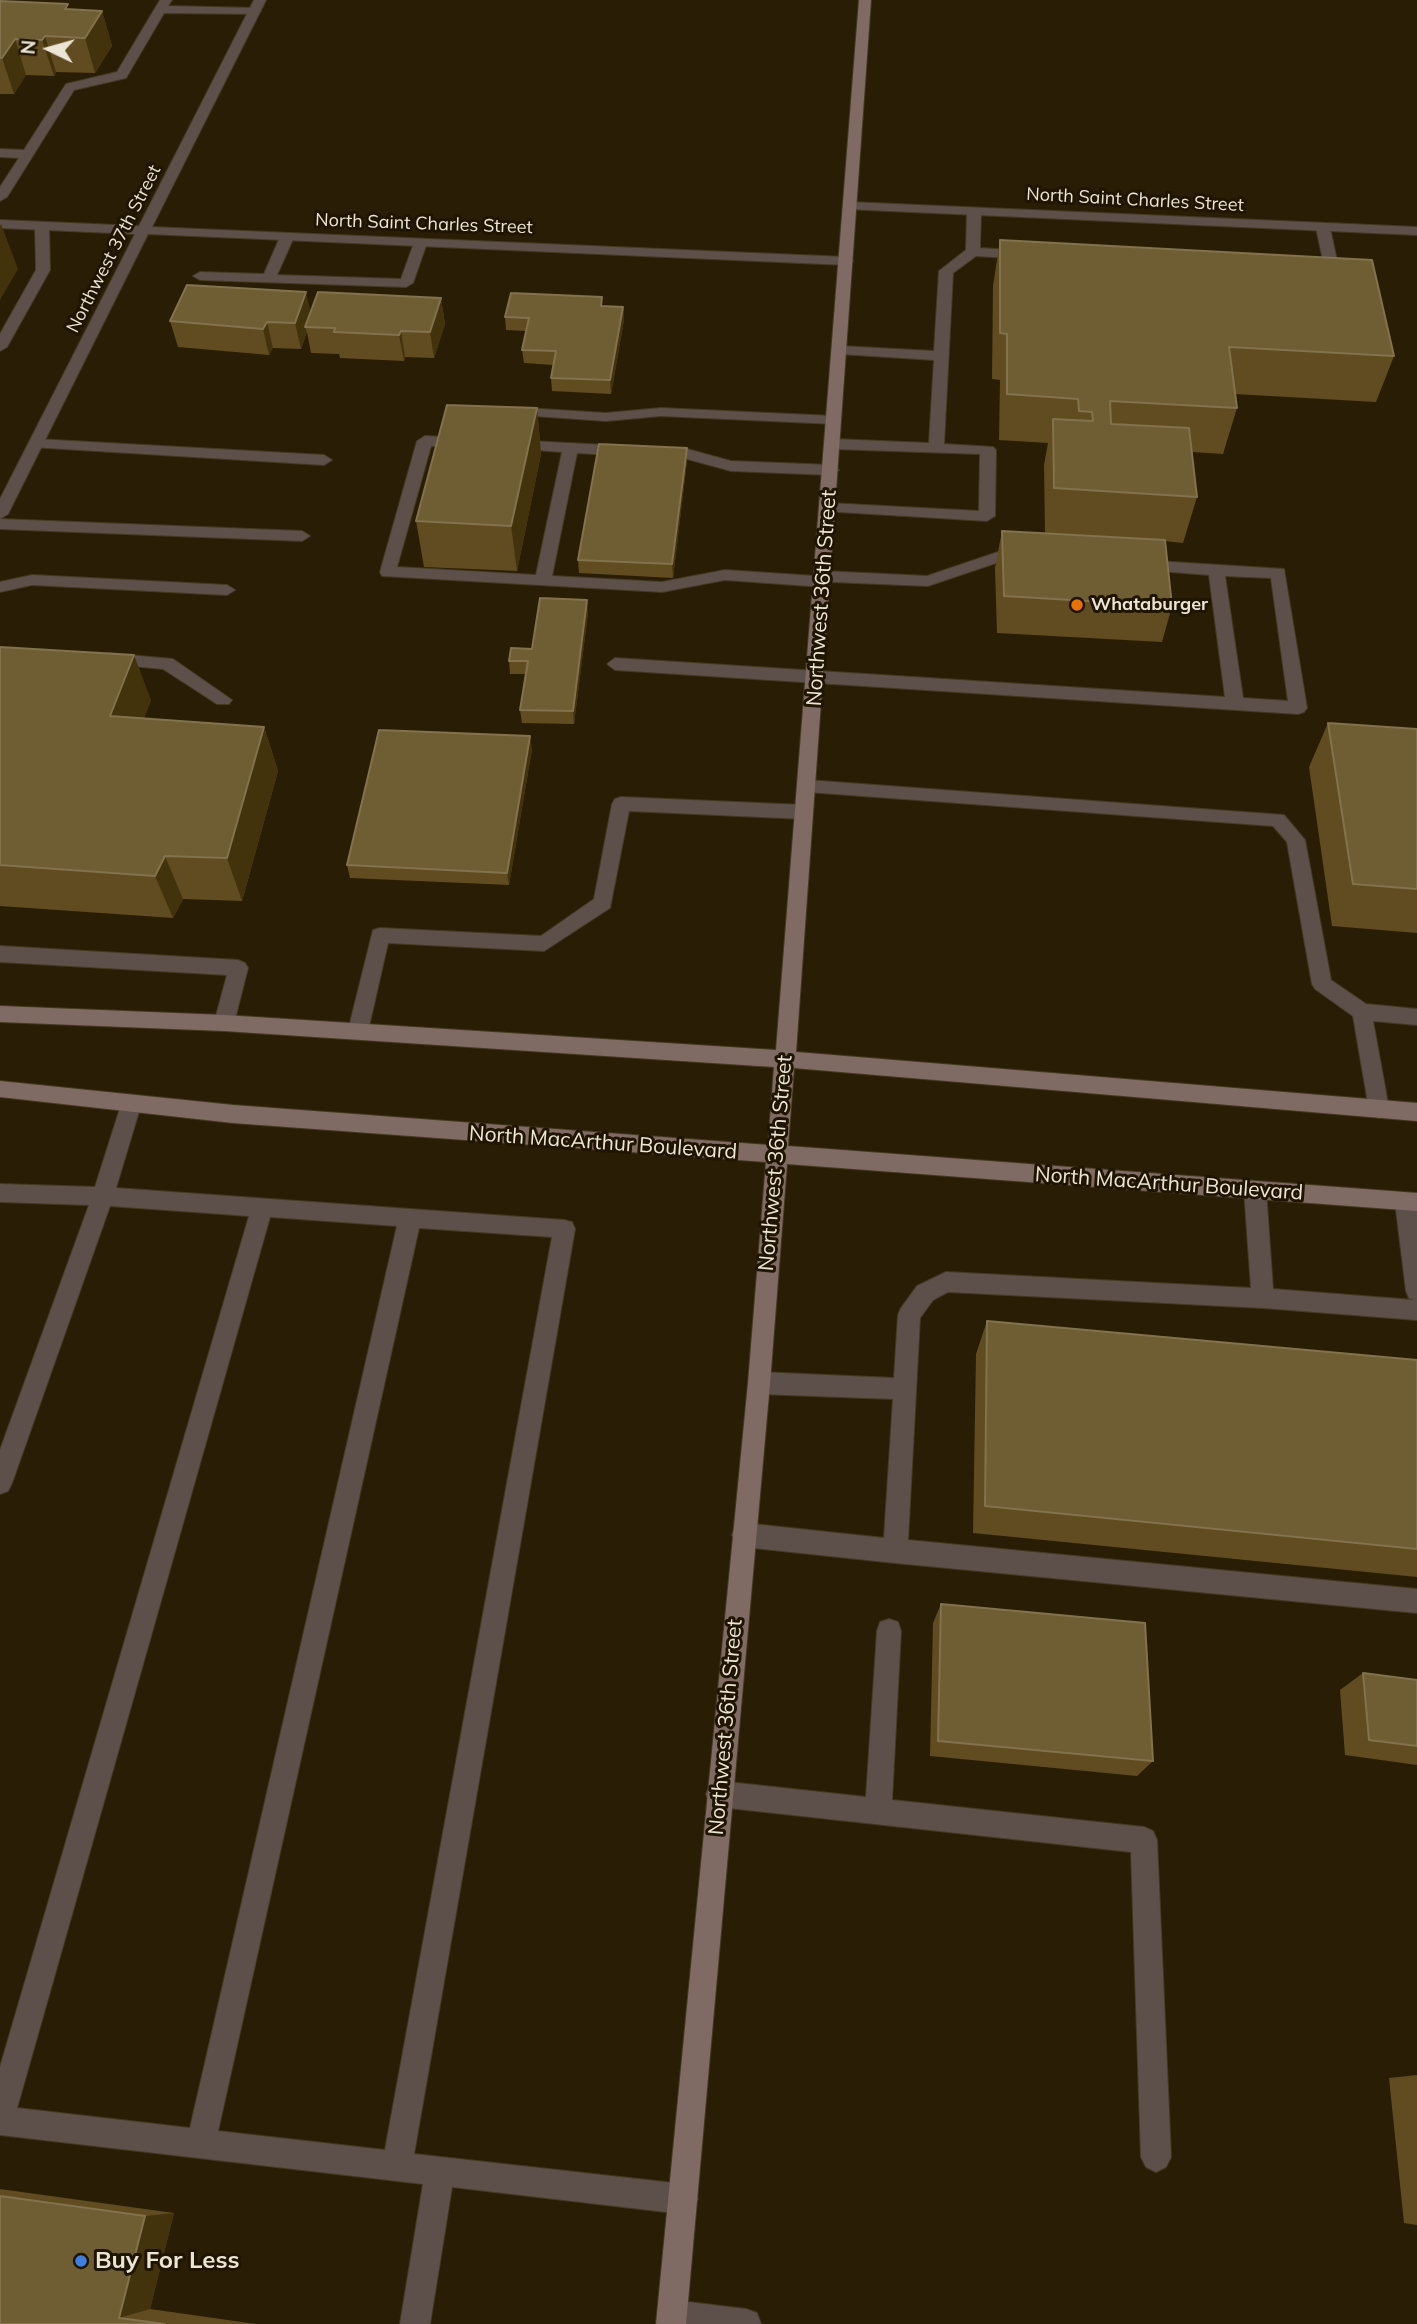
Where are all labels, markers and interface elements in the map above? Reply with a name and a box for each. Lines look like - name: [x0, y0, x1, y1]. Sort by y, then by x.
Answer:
- north arrow: [14, 14, 84, 84]
- text: N: [15, 39, 41, 55]
- street label: Northwest 37th Street: [62, 161, 166, 337]
- street label: North Saint Charles Street: [1026, 184, 1244, 216]
- street label: North Saint Charles Street: [315, 209, 533, 239]
- street label: Northwest 36th Street: [802, 489, 842, 707]
- place label: Whataburger: [1091, 594, 1208, 616]
- marker: Whataburger: [1069, 597, 1085, 613]
- street label: Northwest 36th Street: [754, 1054, 798, 1272]
- street label: North MacArthur Boulevard: [468, 1121, 738, 1165]
- street label: North MacArthur Boulevard: [1034, 1162, 1304, 1206]
- street label: Northwest 36th Street: [704, 1618, 748, 1836]
- place label: Buy For Less: [95, 2247, 240, 2275]
- marker: Buy For Less: [73, 2253, 89, 2269]

